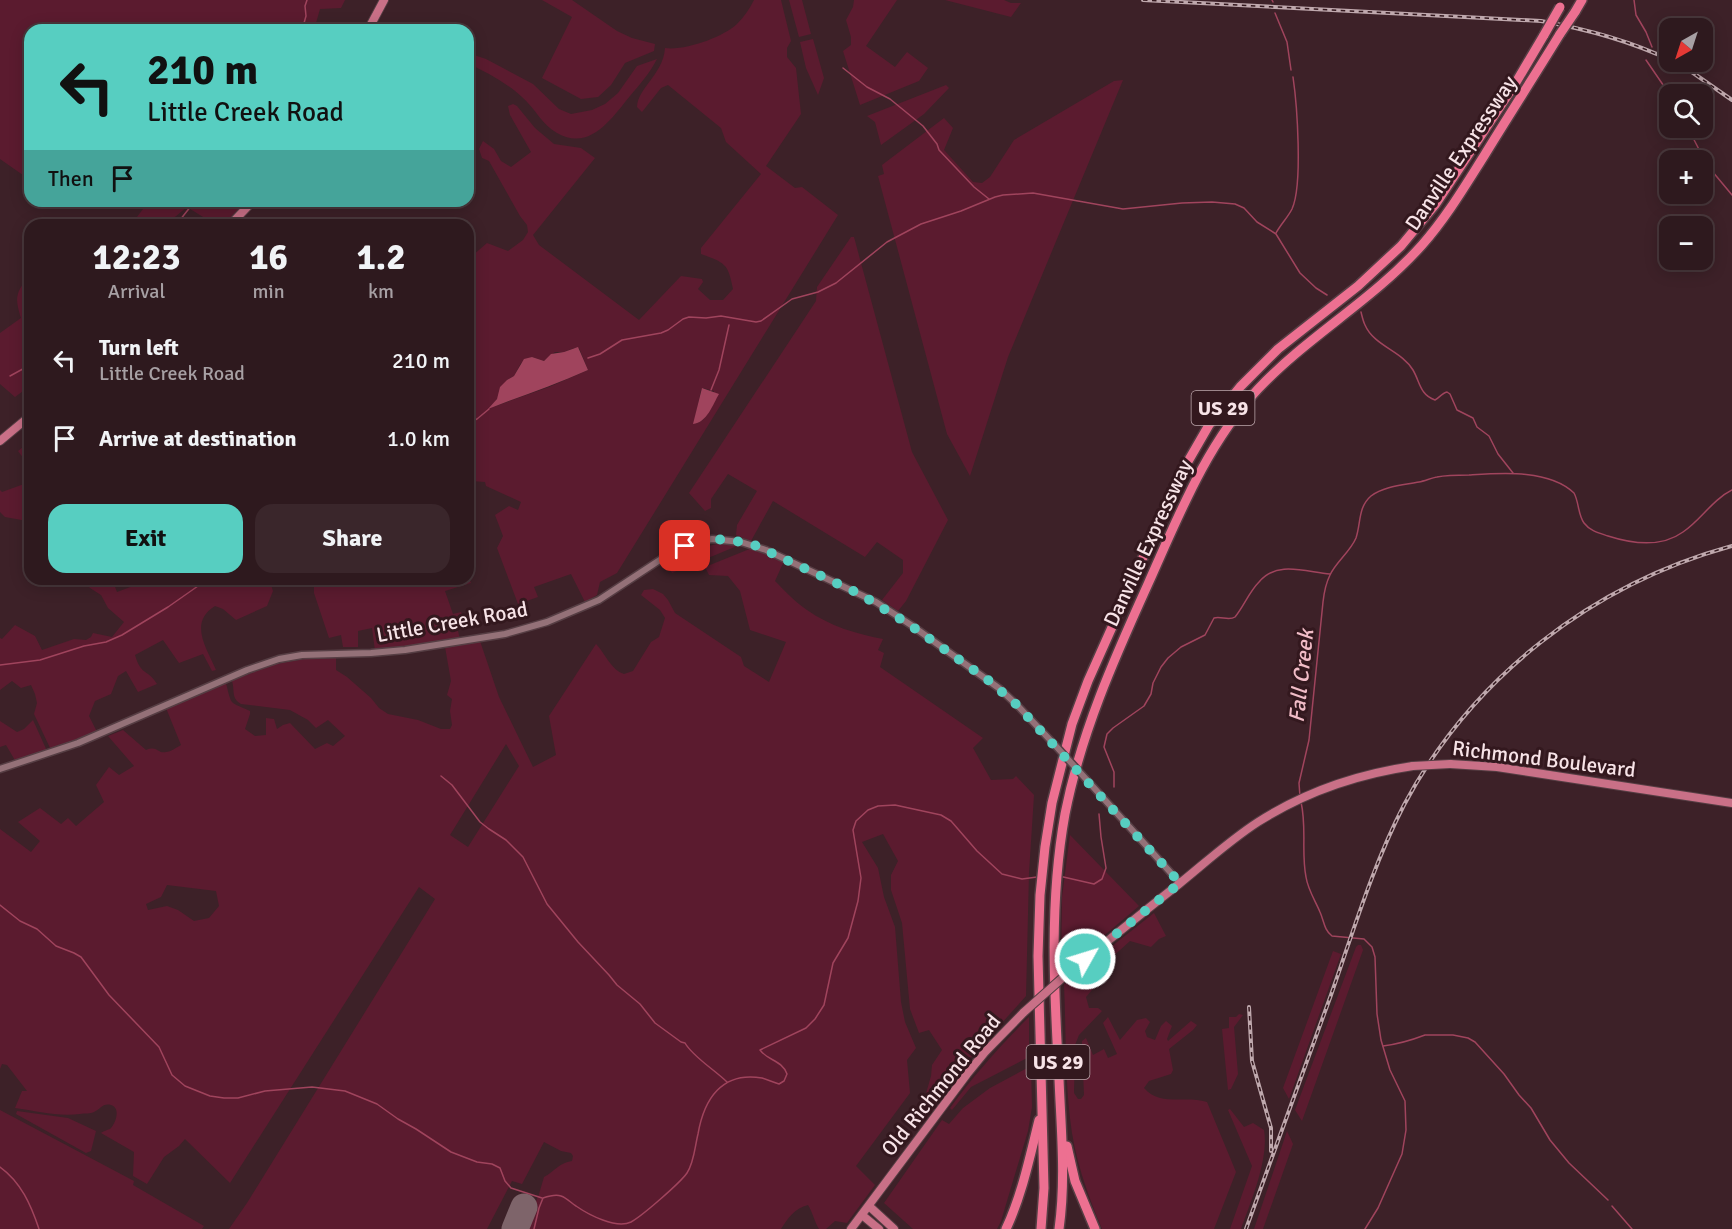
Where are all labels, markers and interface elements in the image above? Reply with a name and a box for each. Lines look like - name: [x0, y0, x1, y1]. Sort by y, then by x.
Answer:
- north arrow: [1659, 18, 1713, 72]
- map controls: [1659, 18, 1713, 270]
- text: 210 m: [147, 45, 258, 96]
- icon: left: [48, 48, 126, 126]
- street label: Danville Expressway: [1400, 70, 1523, 235]
- button: search: [1659, 84, 1713, 138]
- text: Little Creek Road: [147, 96, 344, 129]
- button: +: [1659, 150, 1713, 204]
- icon: arrive: [106, 162, 139, 195]
- text: Then: [48, 165, 94, 192]
- button: −: [1659, 216, 1713, 270]
- text: 12:23: [92, 235, 181, 280]
- text: 16: [249, 235, 288, 280]
- text: 1.2: [356, 235, 406, 280]
- text: Arrival: [108, 279, 165, 304]
- text: min: [252, 279, 285, 304]
- text: km: [368, 279, 394, 304]
- text: Turn left: [99, 334, 179, 361]
- icon: left: [48, 344, 81, 377]
- text: 210 m: [392, 347, 450, 374]
- text: Little Creek Road: [99, 361, 245, 386]
- road number: US 29: [1192, 391, 1254, 425]
- icon: arrive: [48, 422, 81, 455]
- text: Arrive at destination: [99, 425, 296, 452]
- text: 1.0 km: [387, 425, 450, 452]
- street label: Danville Expressway: [1098, 455, 1198, 631]
- button: Exit: [48, 504, 243, 573]
- button: Share: [255, 504, 450, 573]
- pin: [659, 520, 710, 571]
- icon: arrive: [668, 529, 701, 562]
- street label: Little Creek Road: [374, 596, 530, 648]
- water label: Fall Creek: [1283, 626, 1320, 724]
- street label: Richmond Boulevard: [1451, 735, 1637, 783]
- position arrow: [1053, 927, 1117, 991]
- street label: Old Richmond Road: [876, 1009, 1006, 1161]
- road number: US 29: [1026, 1045, 1090, 1079]

